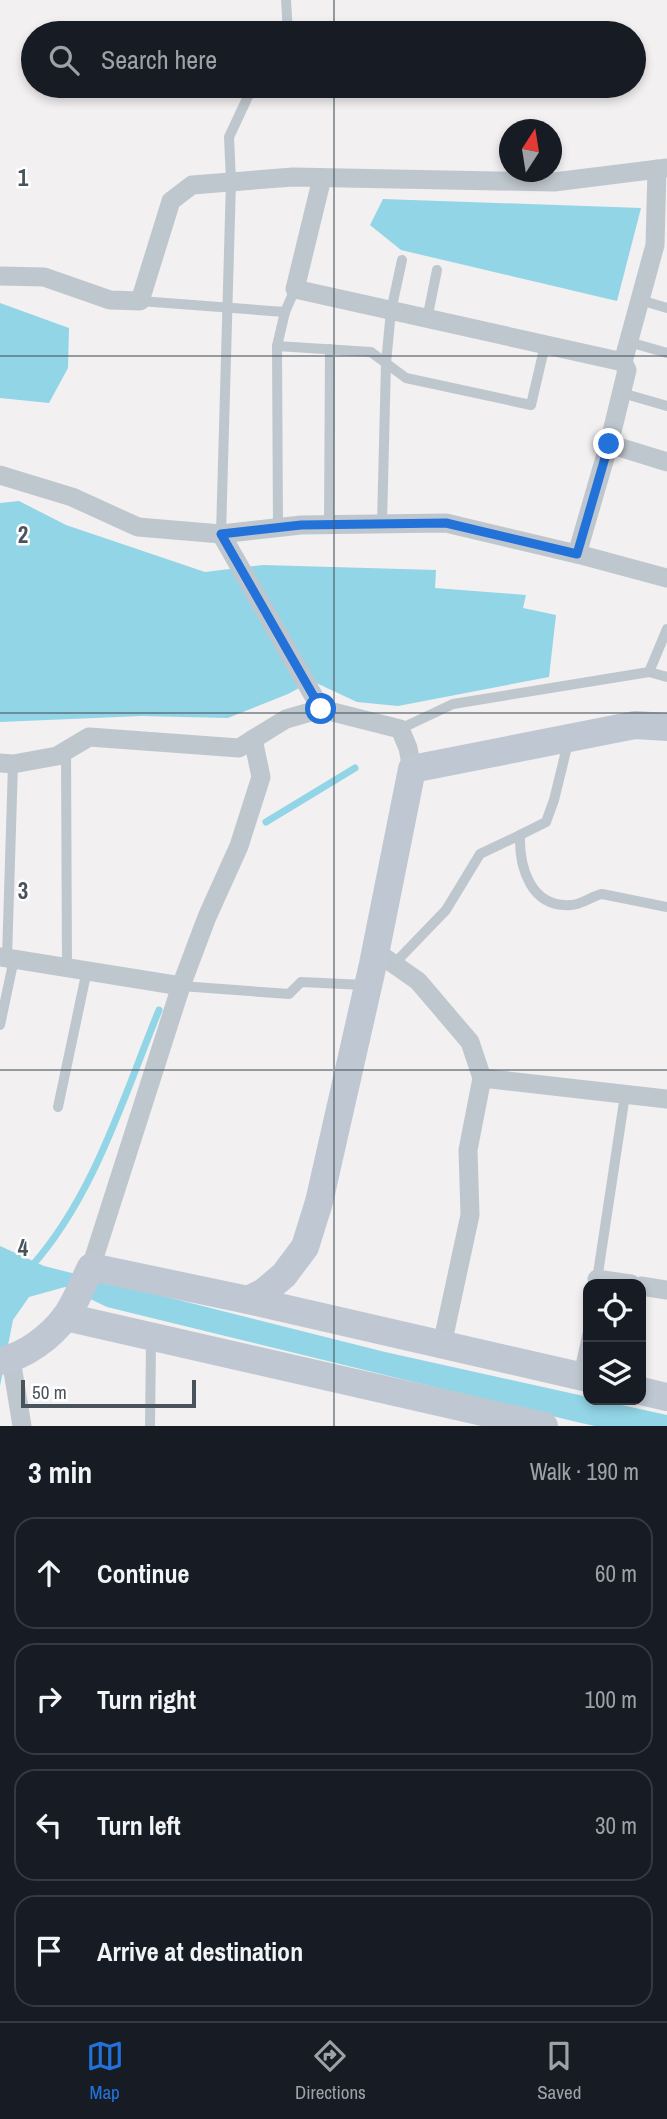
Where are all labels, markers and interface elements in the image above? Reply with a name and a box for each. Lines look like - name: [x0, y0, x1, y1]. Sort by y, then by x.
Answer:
- search box: [21, 21, 646, 98]
- icon: search: [45, 41, 83, 79]
- text: Search here: [101, 42, 217, 77]
- north arrow: [499, 119, 562, 182]
- text: 1: [18, 162, 29, 193]
- route end: [593, 428, 624, 459]
- text: 2: [18, 519, 28, 550]
- route start: [305, 693, 336, 724]
- text: 3: [18, 875, 28, 906]
- text: 4: [18, 1232, 29, 1263]
- map controls: [583, 1279, 646, 1405]
- button: locate: [583, 1279, 646, 1342]
- button: layers: [583, 1342, 646, 1405]
- scale bar: [21, 1377, 196, 1409]
- text: 50 m: [32, 1379, 67, 1405]
- text: 3 min: [28, 1452, 92, 1492]
- text: Walk · 190 m: [530, 1456, 639, 1487]
- icon: ahead: [30, 1554, 68, 1592]
- text: Continue: [97, 1556, 189, 1591]
- text: 60 m: [595, 1558, 637, 1589]
- icon: right: [30, 1680, 68, 1718]
- text: Turn right: [97, 1682, 196, 1717]
- text: 100 m: [585, 1684, 637, 1715]
- icon: left: [30, 1806, 68, 1844]
- text: Turn left: [97, 1808, 181, 1843]
- text: 30 m: [595, 1810, 637, 1841]
- icon: arrive: [30, 1932, 68, 1970]
- text: Arrive at destination: [97, 1934, 303, 1969]
- tab: Map: [86, 2037, 124, 2105]
- tab: Directions: [295, 2037, 366, 2105]
- tab: Saved: [537, 2037, 581, 2105]

